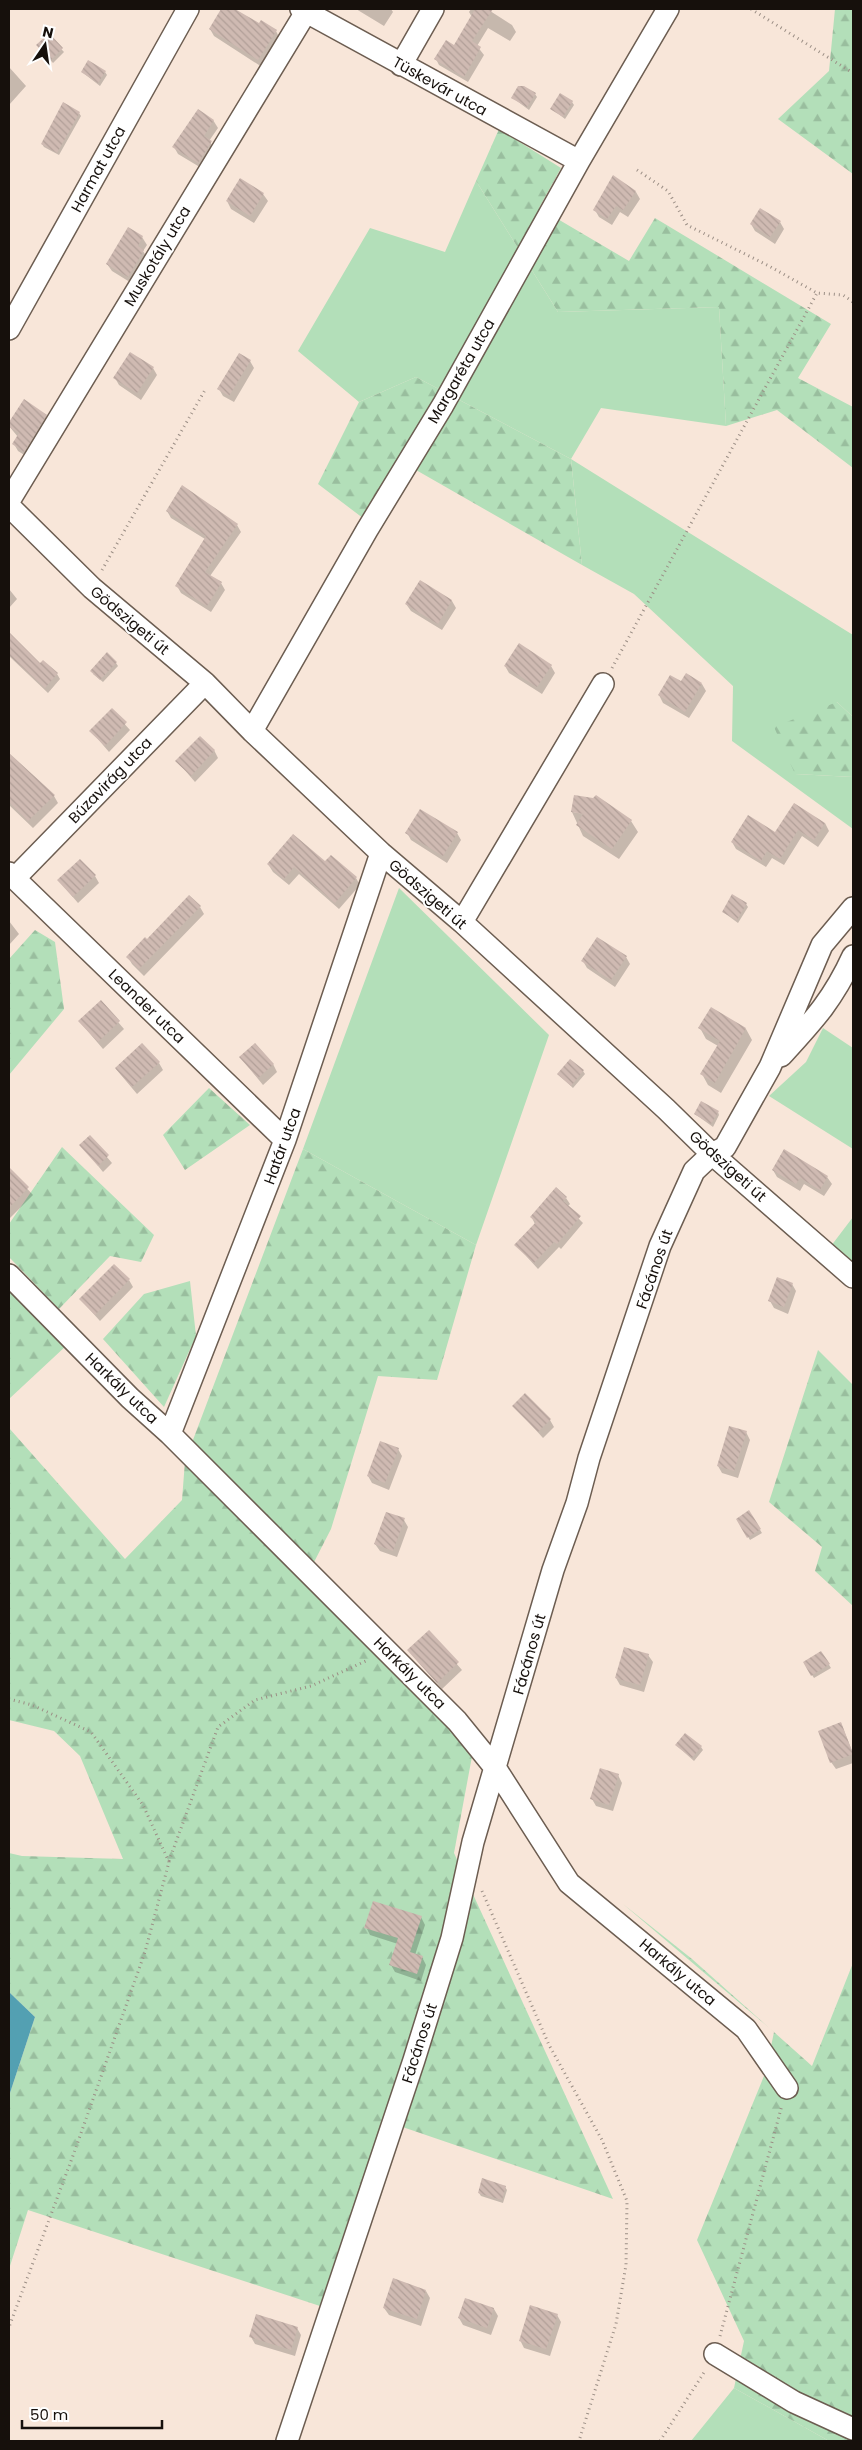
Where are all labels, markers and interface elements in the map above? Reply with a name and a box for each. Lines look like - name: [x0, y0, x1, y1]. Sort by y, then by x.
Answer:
- north arrow: [20, 20, 70, 70]
- text: N: [41, 21, 55, 43]
- street label: Tüskevár utca: [389, 51, 491, 121]
- street label: Harmat utca: [66, 122, 130, 216]
- street label: Muskotály utca: [119, 202, 195, 310]
- street label: Margaréta utca: [422, 315, 500, 427]
- street label: Gödszigeti út: [86, 581, 174, 659]
- street label: Búzavirág utca: [64, 732, 156, 828]
- street label: Gödszigeti út: [384, 854, 472, 934]
- street label: Leander utca: [104, 964, 190, 1048]
- street label: Határ utca: [258, 1105, 306, 1187]
- street label: Gödszigeti út: [685, 1126, 771, 1206]
- street label: Fácános út: [631, 1226, 677, 1312]
- street label: Harkály utca: [81, 1348, 163, 1428]
- street label: Fácános út: [507, 1611, 551, 1697]
- street label: Harkály utca: [369, 1632, 451, 1714]
- street label: Harkály utca: [635, 1934, 721, 2010]
- street label: Fácános út: [396, 2000, 442, 2086]
- scale bar: [22, 2398, 162, 2430]
- text: 50 m: [30, 2404, 68, 2425]

